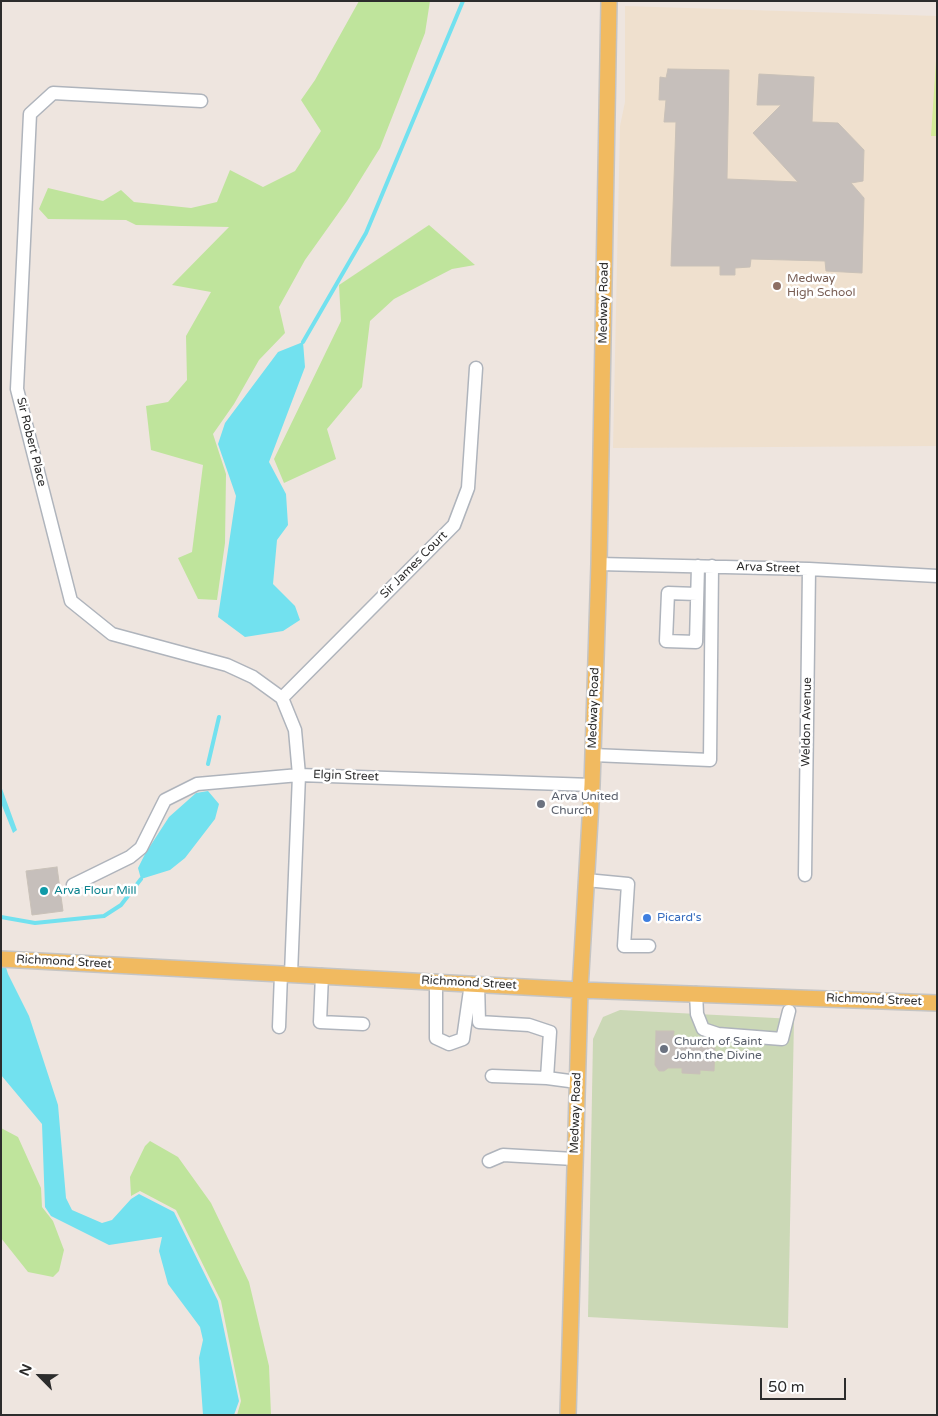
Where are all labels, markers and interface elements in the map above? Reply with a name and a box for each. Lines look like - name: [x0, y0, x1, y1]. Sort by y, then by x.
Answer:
- street label: Medway Road: [596, 262, 612, 344]
- place label: Medway High School: [787, 272, 856, 300]
- marker: Medway High School: [771, 280, 783, 292]
- street label: Sir Robert Place: [13, 396, 49, 488]
- street label: Sir James Court: [377, 528, 451, 602]
- street label: Arva Street: [736, 560, 800, 576]
- street label: Medway Road: [585, 667, 603, 749]
- street label: Weldon Avenue: [799, 677, 815, 767]
- street label: Elgin Street: [313, 768, 379, 784]
- place label: Arva United Church: [551, 790, 619, 818]
- marker: Arva United Church: [535, 798, 547, 810]
- place label: Arva Flour Mill: [54, 884, 137, 898]
- marker: Arva Flour Mill: [38, 885, 50, 897]
- place label: Picard's: [657, 911, 702, 925]
- marker: Picard's: [641, 912, 653, 924]
- street label: Richmond Street: [16, 952, 112, 972]
- street label: Richmond Street: [421, 973, 517, 993]
- street label: Richmond Street: [826, 991, 922, 1009]
- place label: Church of Saint John the Divine: [674, 1035, 762, 1063]
- marker: Church of Saint John the Divine: [658, 1043, 670, 1055]
- street label: Medway Road: [567, 1072, 585, 1154]
- north arrow: [15, 1351, 65, 1401]
- text: N: [16, 1361, 36, 1378]
- scale bar: [763, 1368, 849, 1400]
- text: 50 m: [768, 1378, 805, 1396]

